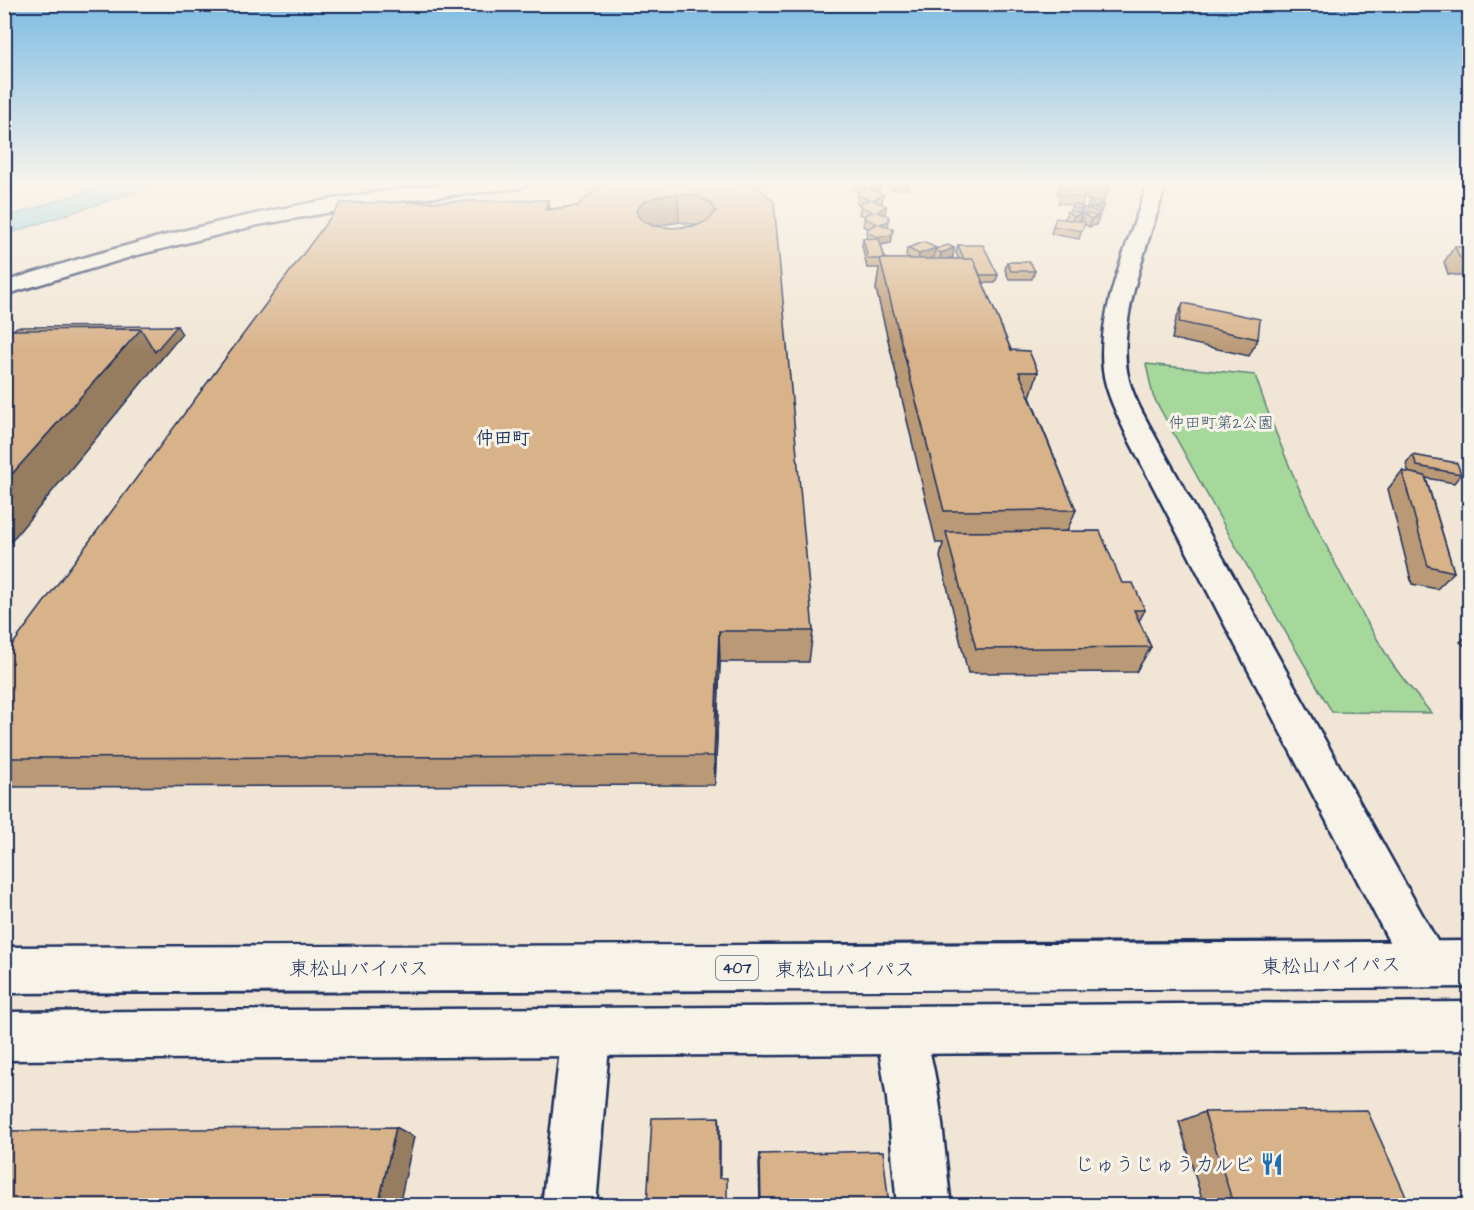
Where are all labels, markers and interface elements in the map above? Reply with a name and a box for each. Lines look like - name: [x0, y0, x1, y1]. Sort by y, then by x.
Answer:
- park label: 仲田町第2公園: [1168, 412, 1274, 434]
- district label: 仲田町: [476, 426, 530, 451]
- street label: 東松山バイパス: [1261, 951, 1401, 981]
- street label: 東松山バイパス: [289, 955, 429, 983]
- road number: 407: [716, 956, 758, 980]
- street label: 東松山バイパス: [775, 956, 915, 984]
- place label: じゅうじゅうカルビ: [1075, 1151, 1254, 1179]
- restaurant icon: じゅうじゅうカルビ: [1259, 1151, 1285, 1177]

